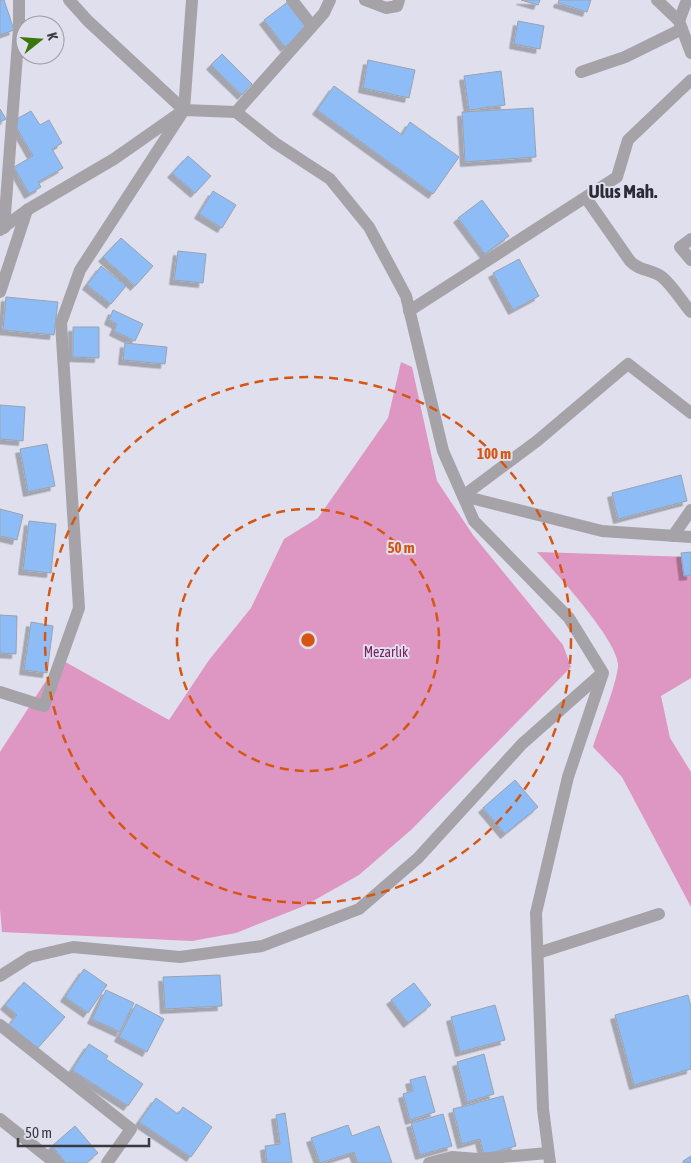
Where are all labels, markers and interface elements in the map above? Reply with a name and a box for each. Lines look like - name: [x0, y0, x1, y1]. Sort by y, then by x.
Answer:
- north arrow: [15, 15, 65, 65]
- text: K: [44, 31, 61, 42]
- district label: Ulus Mah.: [589, 180, 658, 202]
- text: 100 m: [477, 445, 511, 462]
- text: 50 m: [388, 539, 415, 556]
- centre of rings: [299, 631, 317, 649]
- park label: Mezarlık: [364, 644, 408, 660]
- scale bar: [18, 1116, 149, 1148]
- text: 50 m: [25, 1124, 52, 1141]

